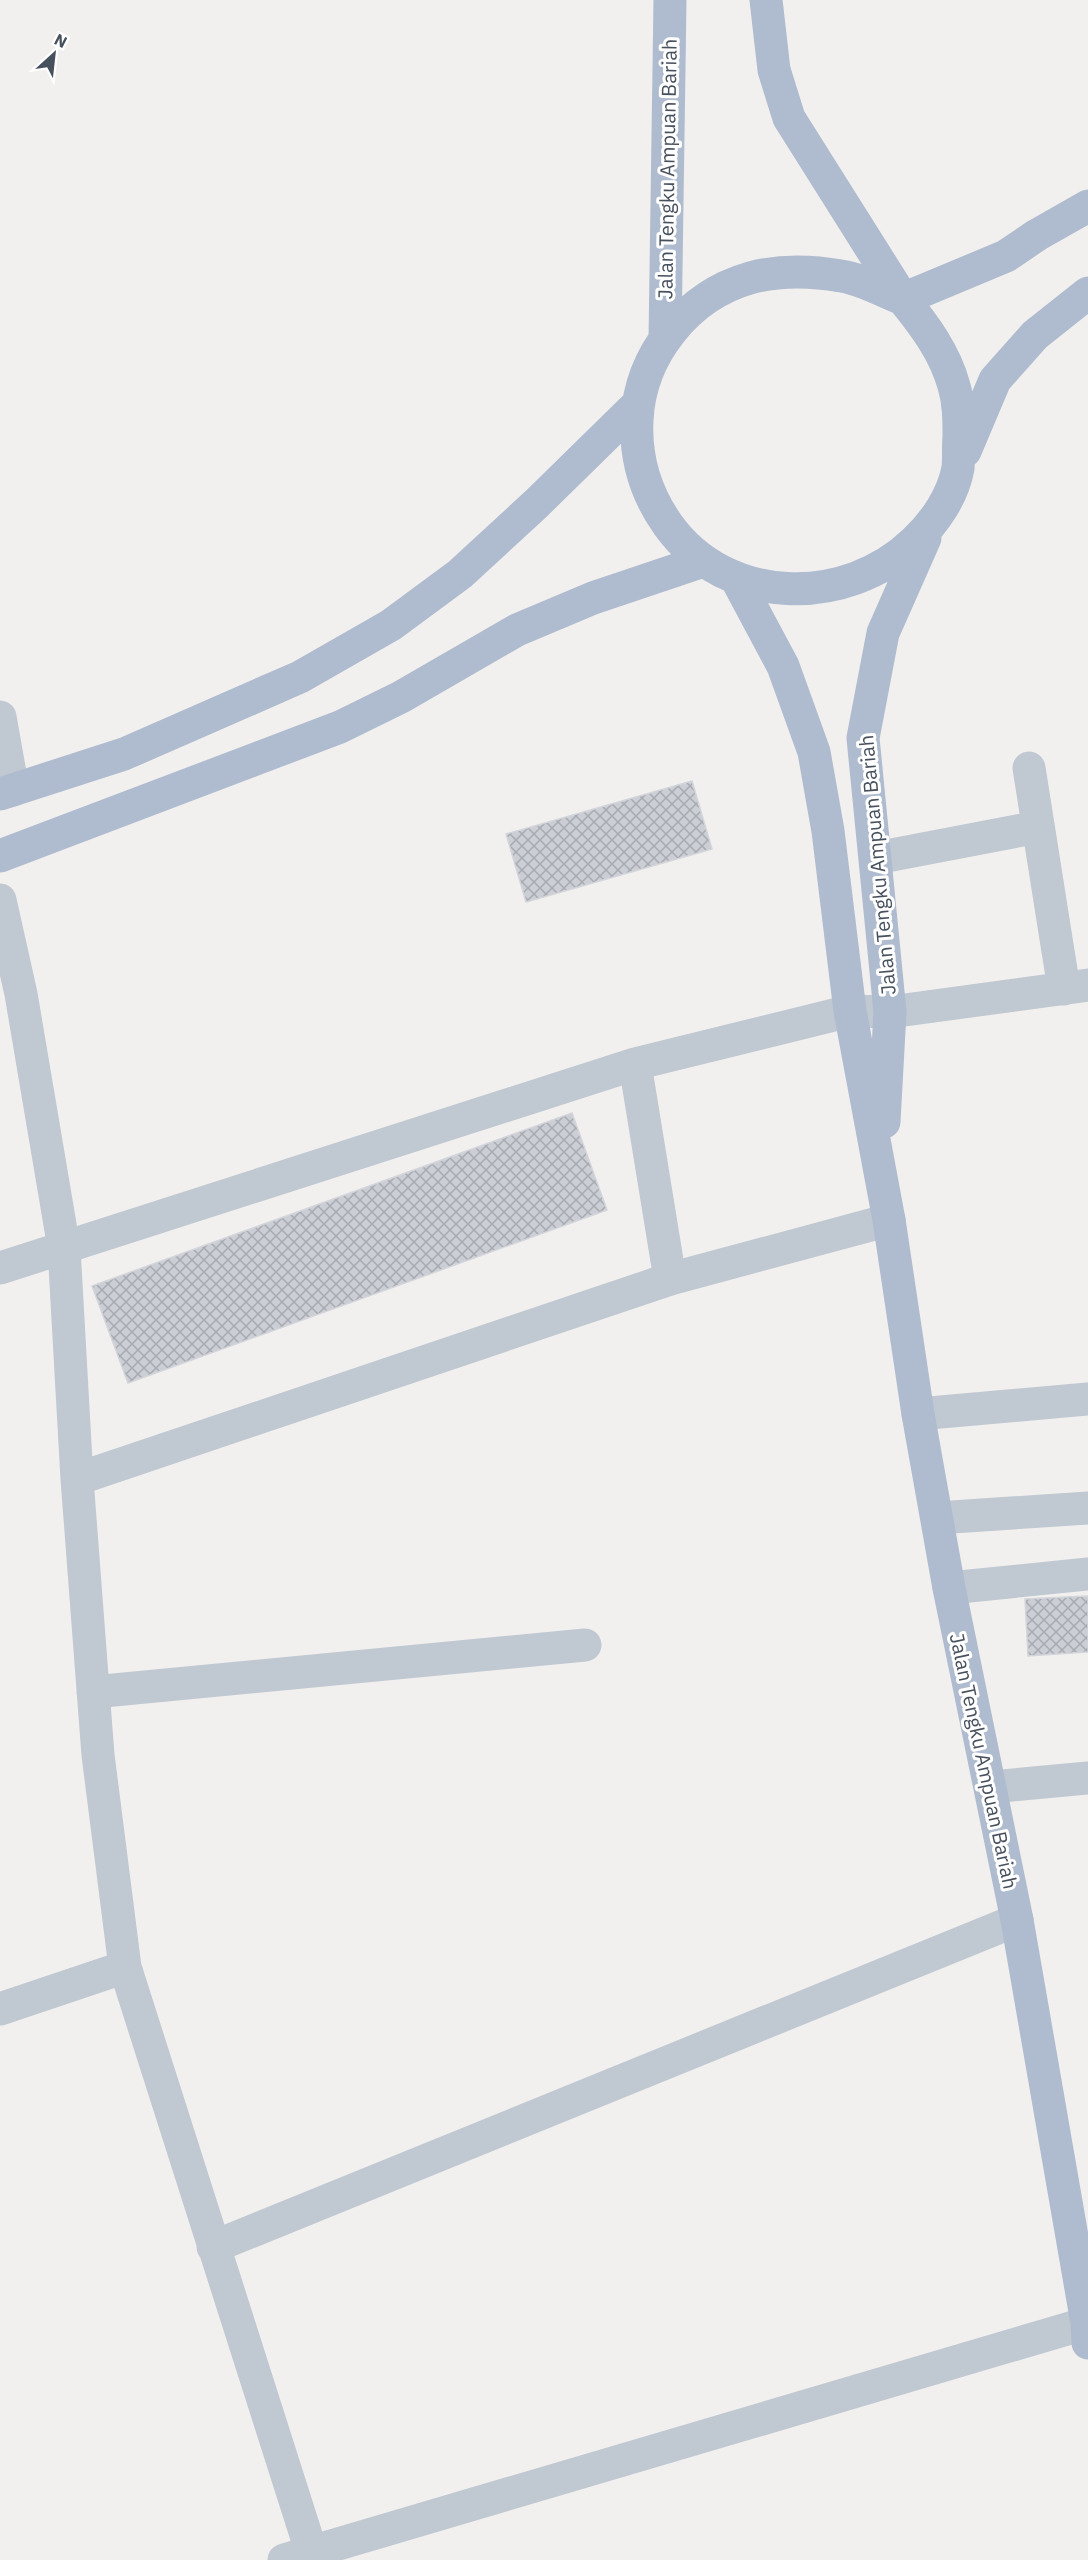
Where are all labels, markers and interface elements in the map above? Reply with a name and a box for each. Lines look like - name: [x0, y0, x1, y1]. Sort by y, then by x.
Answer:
- north arrow: [24, 24, 84, 84]
- text: N: [51, 29, 71, 52]
- street label: Jalan Tengku Ampuan Bariah: [651, 38, 683, 300]
- street label: Jalan Tengku Ampuan Bariah: [852, 734, 902, 996]
- street label: Jalan Tengku Ampuan Bariah: [944, 1631, 1024, 1891]

